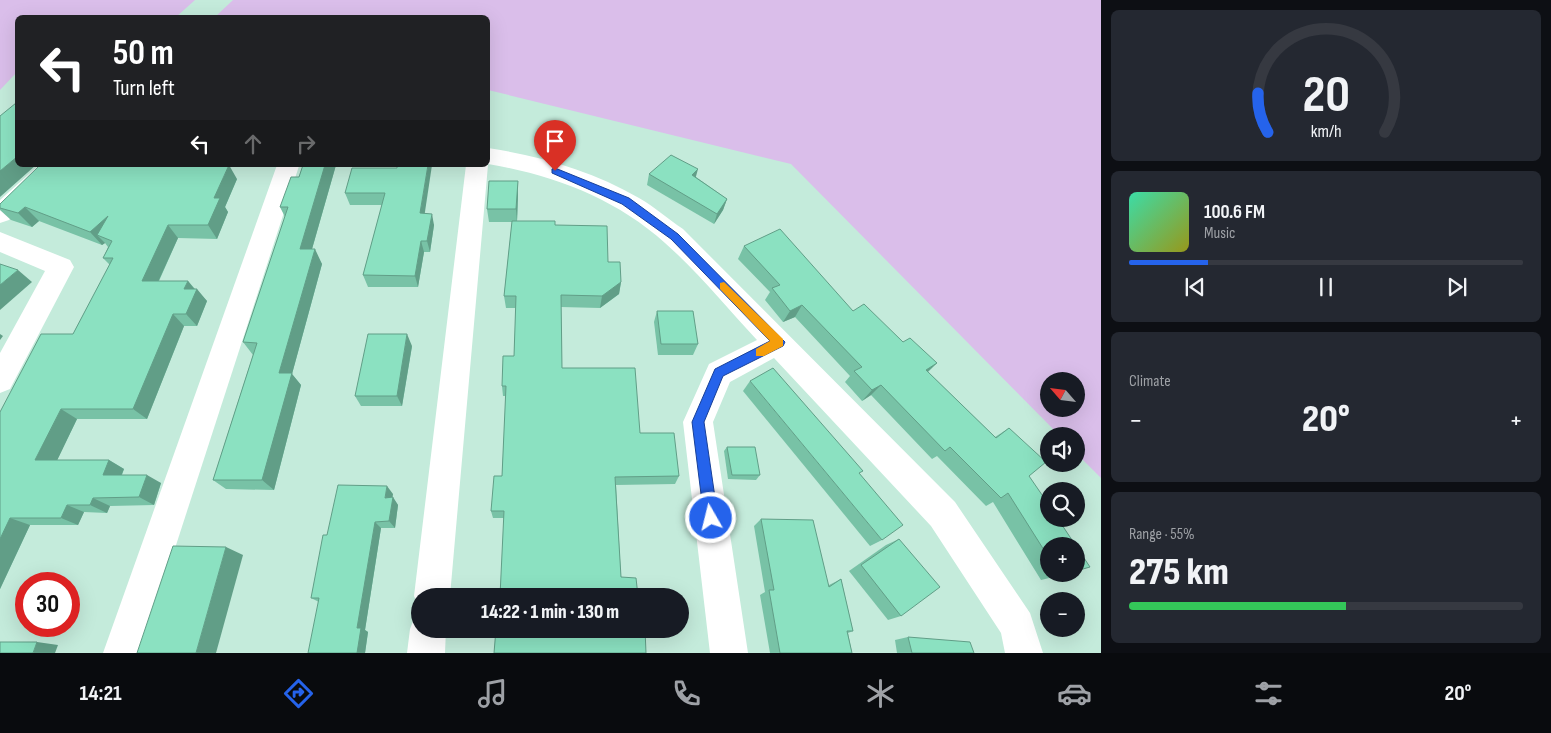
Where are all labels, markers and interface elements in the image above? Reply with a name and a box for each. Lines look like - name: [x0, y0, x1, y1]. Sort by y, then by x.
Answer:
- text: 50 m: [113, 32, 174, 75]
- icon: left: [30, 35, 95, 100]
- text: 20: [1302, 64, 1350, 127]
- text: Turn left: [113, 75, 175, 102]
- pin: [534, 120, 576, 171]
- text: km/h: [1311, 121, 1341, 142]
- icon: arrive: [541, 127, 569, 155]
- icon: left: [186, 130, 214, 158]
- icon: ahead: [239, 130, 267, 158]
- icon: right: [292, 130, 320, 158]
- text: 100.6 FM: [1204, 201, 1265, 224]
- text: Music: [1204, 224, 1235, 243]
- icon: previous: [1181, 273, 1209, 301]
- icon: pause: [1312, 273, 1340, 301]
- icon: next: [1443, 273, 1471, 301]
- north arrow: [1040, 372, 1085, 418]
- map controls: [1040, 372, 1085, 637]
- text: Climate: [1129, 372, 1171, 391]
- text: 20°: [1302, 397, 1350, 442]
- text: −: [1129, 404, 1143, 437]
- text: +: [1509, 404, 1523, 437]
- button: sound: [1040, 427, 1085, 472]
- button: search: [1040, 482, 1085, 527]
- position arrow: [684, 491, 736, 543]
- text: Range · 55%: [1129, 525, 1195, 544]
- button: +: [1040, 537, 1085, 582]
- text: 275 km: [1129, 550, 1229, 595]
- speed limit sign: 30: [15, 572, 80, 637]
- button: −: [1040, 592, 1085, 637]
- text: 14:22 · 1 min · 130 m: [481, 601, 619, 624]
- icon: directions: [281, 676, 316, 711]
- icon: music: [475, 676, 510, 711]
- icon: phone: [669, 676, 704, 711]
- icon: climate: [863, 676, 898, 711]
- icon: car: [1057, 676, 1092, 711]
- icon: filters: [1251, 676, 1286, 711]
- text: 14:21: [79, 680, 122, 707]
- text: 20°: [1445, 680, 1472, 707]

